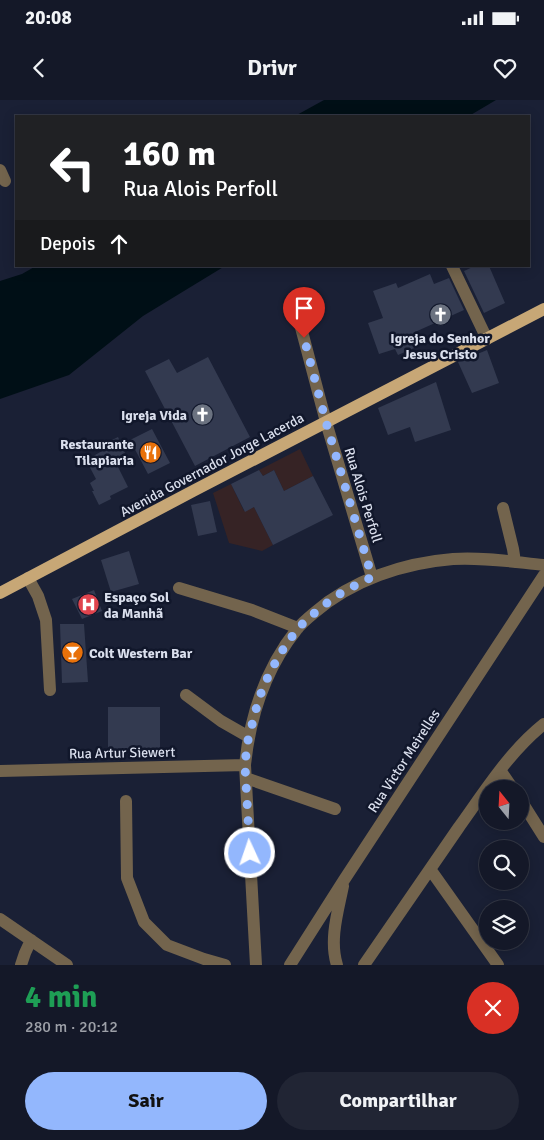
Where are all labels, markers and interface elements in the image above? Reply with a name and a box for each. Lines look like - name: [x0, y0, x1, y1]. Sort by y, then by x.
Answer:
- text: 20:08: [25, 6, 72, 30]
- icon: back: [25, 54, 53, 82]
- text: Drivr: [247, 54, 297, 81]
- icon: heart: [491, 54, 519, 82]
- text: 160 m: [123, 132, 216, 175]
- icon: left: [40, 135, 105, 200]
- text: Rua Alois Perfoll: [123, 175, 278, 202]
- icon: ahead: [105, 230, 133, 258]
- text: Depois: [40, 232, 95, 256]
- pin: [283, 287, 325, 338]
- icon: arrive: [290, 294, 318, 322]
- church icon: Igreja do Senhor Jesus Cristo: [428, 303, 452, 327]
- place label: Igreja do Senhor Jesus Cristo: [390, 330, 490, 363]
- church icon: Igreja Vida: [191, 403, 215, 427]
- place label: Igreja Vida: [121, 407, 187, 424]
- street label: Avenida Governador Jorge Lacerda: [117, 409, 307, 521]
- place label: Restaurante Tilapiaria: [60, 436, 134, 469]
- restaurant icon: Restaurante Tilapiaria: [138, 440, 162, 464]
- street label: Rua Alois Perfoll: [340, 445, 386, 545]
- place label: Espaço Sol da Manhã: [104, 589, 170, 622]
- hospital icon: Espaço Sol da Manhã: [76, 593, 100, 617]
- bar icon: Colt Western Bar: [61, 641, 85, 665]
- place label: Colt Western Bar: [89, 645, 193, 662]
- street label: Rua Victor Meirelles: [364, 706, 444, 816]
- street label: Rua Artur Siewert: [69, 744, 175, 762]
- north arrow: [479, 780, 529, 830]
- map controls: [479, 780, 529, 950]
- position arrow: [223, 826, 275, 878]
- button: search: [479, 840, 529, 890]
- button: layers: [479, 900, 529, 950]
- text: 4 min: [25, 979, 97, 1016]
- button: close: [467, 982, 519, 1034]
- text: 280 m · 20:12: [25, 1017, 118, 1037]
- button: Sair: [25, 1072, 267, 1130]
- button: Compartilhar: [277, 1072, 519, 1130]

